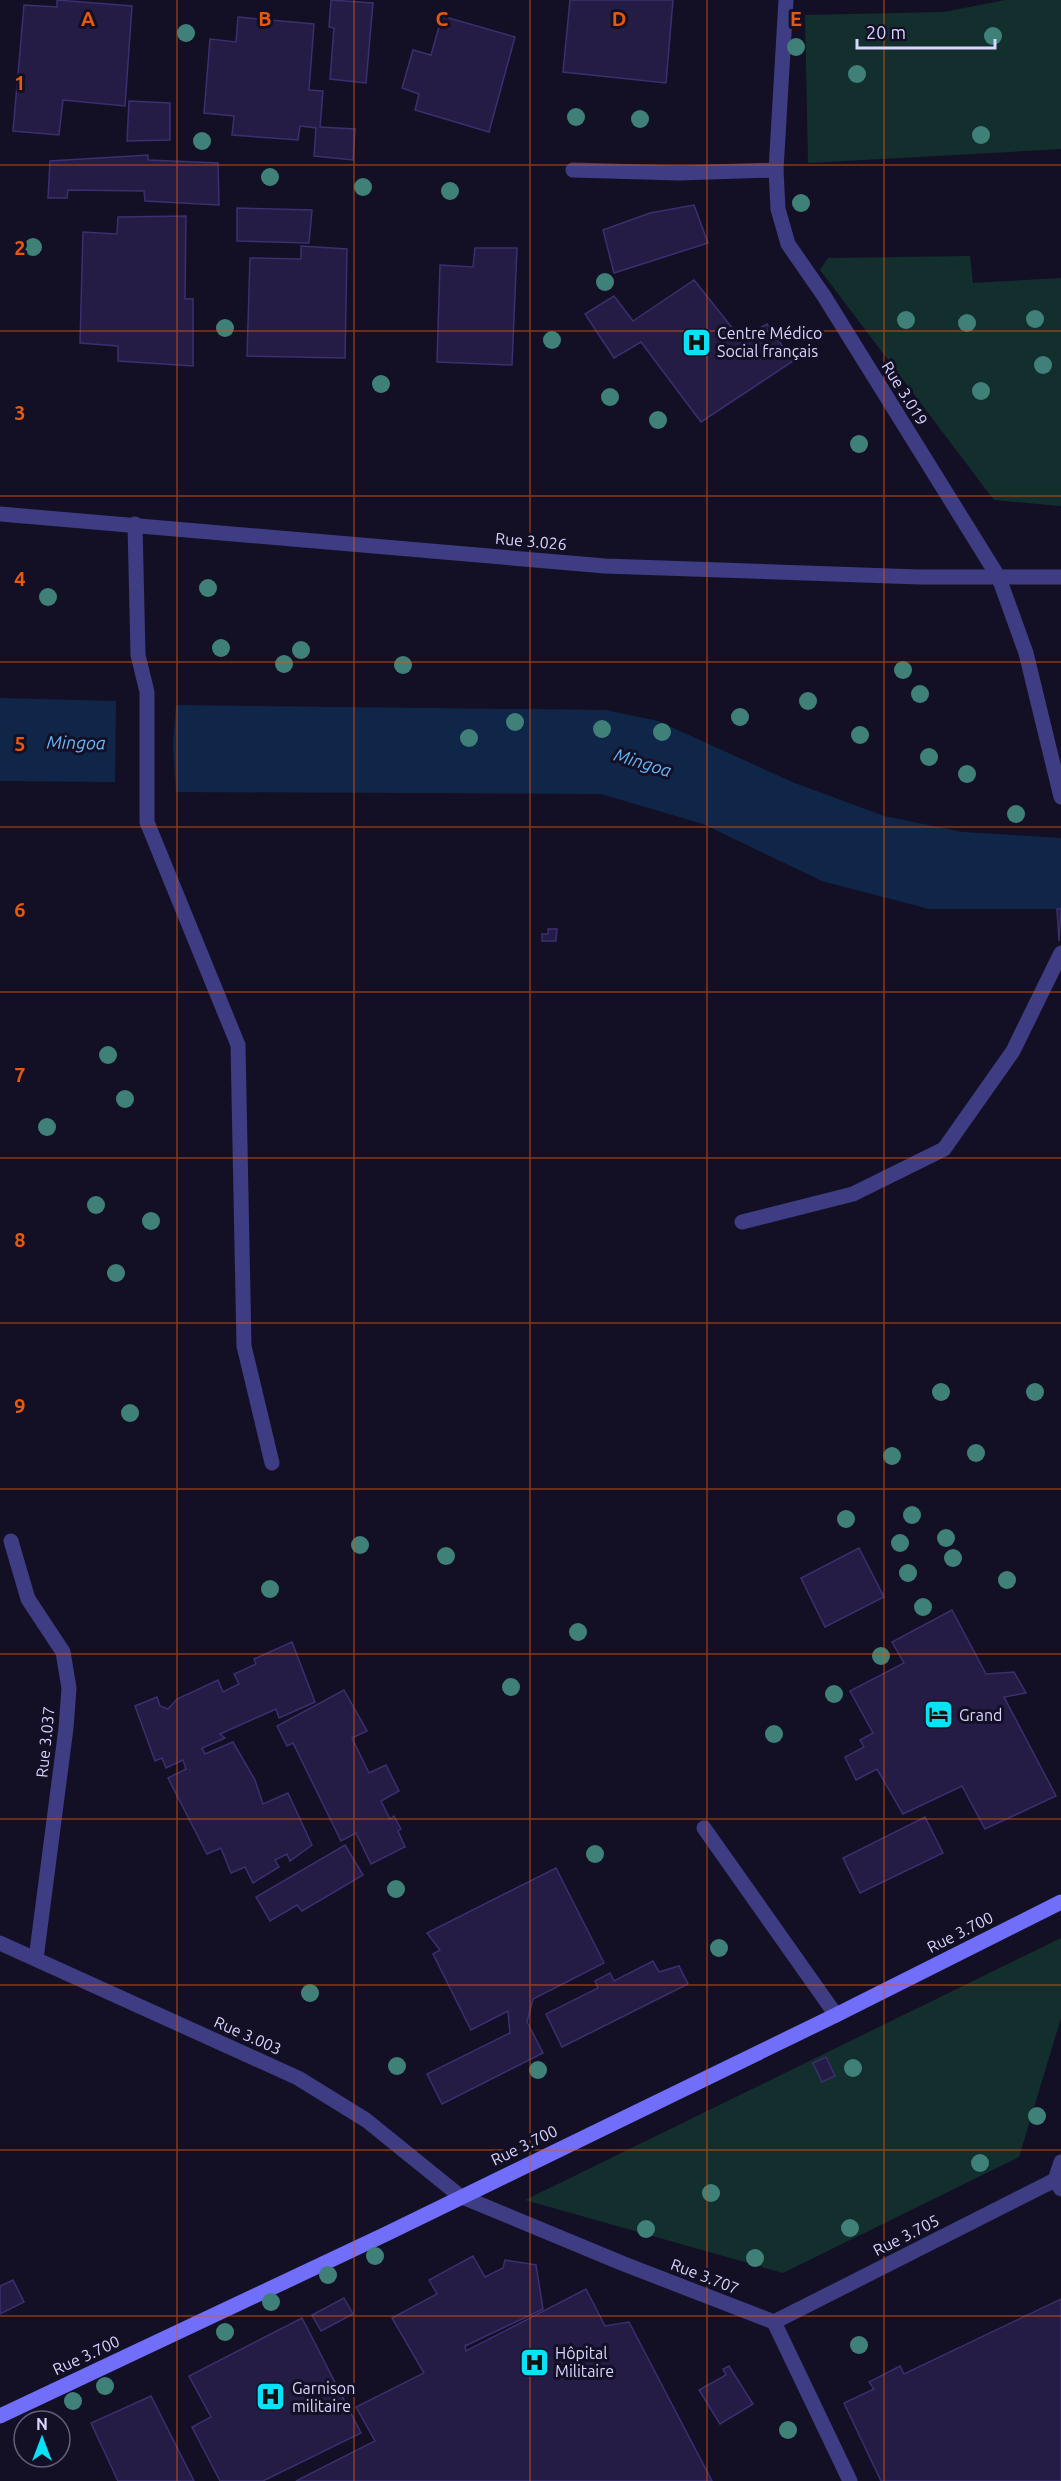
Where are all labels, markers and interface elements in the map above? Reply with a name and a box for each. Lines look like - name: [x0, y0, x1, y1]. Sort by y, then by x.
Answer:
- text: A: [81, 7, 95, 30]
- text: B: [258, 7, 272, 30]
- text: C: [436, 7, 449, 30]
- text: D: [612, 7, 626, 30]
- text: E: [790, 7, 802, 30]
- scale bar: [857, 12, 995, 50]
- text: 20 m: [866, 22, 906, 42]
- text: 1: [14, 71, 26, 94]
- text: 2: [14, 236, 26, 259]
- place label: Centre Médico Social français: [717, 324, 822, 360]
- hospital icon: Centre Médico Social français: [680, 326, 712, 358]
- street label: Rue 3.019: [878, 358, 932, 428]
- text: 3: [14, 401, 26, 424]
- street label: Rue 3.026: [495, 529, 567, 553]
- text: 4: [14, 567, 26, 590]
- water label: Mingoa: [46, 731, 106, 753]
- text: 5: [14, 732, 26, 755]
- water label: Mingoa: [612, 744, 674, 780]
- text: 6: [14, 898, 26, 921]
- text: 7: [14, 1063, 26, 1086]
- text: 8: [14, 1228, 26, 1251]
- text: 9: [14, 1394, 26, 1417]
- hotel icon: Grand: [922, 1699, 954, 1731]
- street label: Rue 3.037: [32, 1705, 58, 1779]
- place label: Grand: [959, 1706, 1002, 1724]
- street label: Rue 3.700: [924, 1908, 996, 1956]
- street label: Rue 3.003: [212, 2012, 284, 2058]
- street label: Rue 3.700: [488, 2121, 560, 2169]
- street label: Rue 3.705: [870, 2211, 942, 2259]
- street label: Rue 3.707: [668, 2255, 742, 2297]
- street label: Rue 3.700: [50, 2332, 122, 2378]
- place label: Hôpital Militaire: [555, 2344, 614, 2380]
- hospital icon: Hôpital Militaire: [518, 2346, 550, 2378]
- place label: Garnison militaire: [292, 2379, 355, 2415]
- hospital icon: Garnison militaire: [255, 2381, 287, 2413]
- north arrow: [12, 2409, 72, 2469]
- text: N: [36, 2415, 48, 2433]

